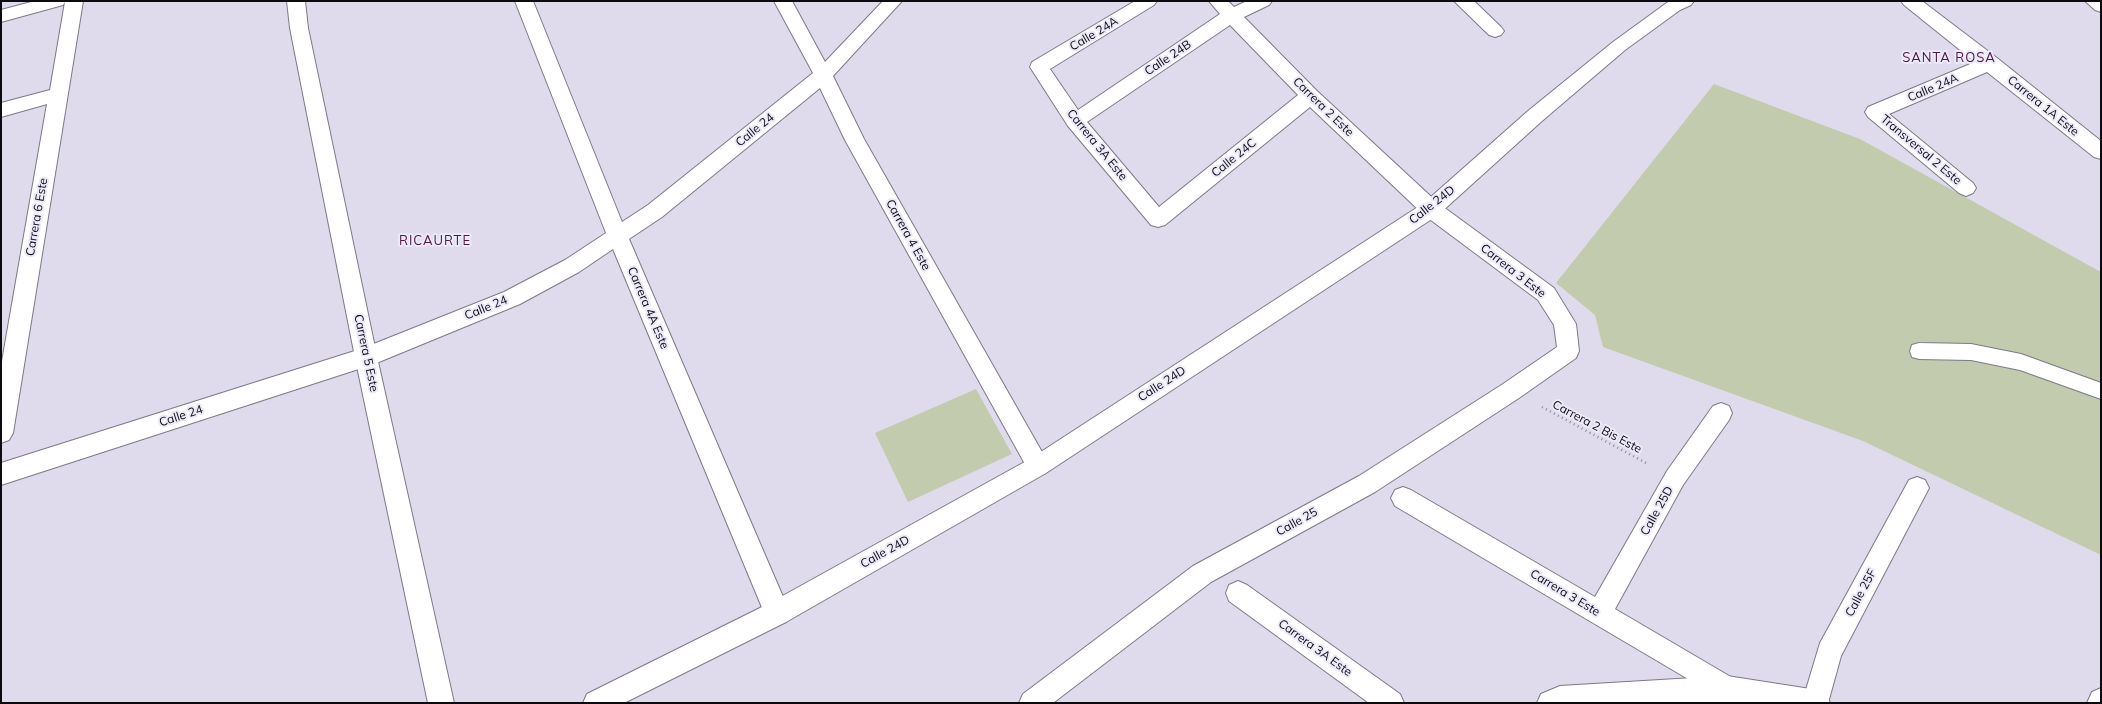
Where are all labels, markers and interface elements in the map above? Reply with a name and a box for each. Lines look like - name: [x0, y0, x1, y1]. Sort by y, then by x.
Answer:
- street label: Calle 24A: [1067, 14, 1121, 54]
- street label: Calle 24B: [1142, 37, 1194, 79]
- district label: SANTA ROSA: [1902, 50, 1996, 66]
- street label: Calle 24A: [1905, 71, 1961, 105]
- street label: Carrera 1A Este: [2004, 73, 2082, 139]
- street label: Carrera 2 Este: [1290, 74, 1356, 140]
- street label: Carrera 3A Este: [1064, 106, 1130, 184]
- street label: Calle 24: [733, 110, 777, 150]
- street label: Transversal 2 Este: [1878, 112, 1964, 188]
- street label: Calle 24C: [1209, 136, 1259, 180]
- street label: Carrera 6 Este: [23, 177, 51, 257]
- street label: Calle 24D: [1406, 183, 1458, 227]
- street label: Carrera 4 Este: [883, 197, 933, 273]
- district label: RICAURTE: [399, 233, 471, 249]
- street label: Carrera 3 Este: [1477, 241, 1549, 301]
- street label: Carrera 4A Este: [624, 265, 672, 351]
- street label: Calle 24: [462, 293, 510, 323]
- street label: Carrera 5 Este: [351, 313, 381, 393]
- street label: Calle 24D: [1135, 363, 1189, 405]
- street label: Carrera 2 Bis Este: [1550, 397, 1644, 457]
- street label: Calle 24: [157, 402, 205, 430]
- street label: Calle 25D: [1638, 484, 1676, 538]
- street label: Calle 25: [1274, 505, 1320, 539]
- street label: Calle 24D: [858, 533, 912, 571]
- street label: Carrera 3 Este: [1527, 567, 1603, 619]
- street label: Calle 25F: [1843, 567, 1879, 619]
- street label: Carrera 3A Este: [1275, 616, 1355, 680]

